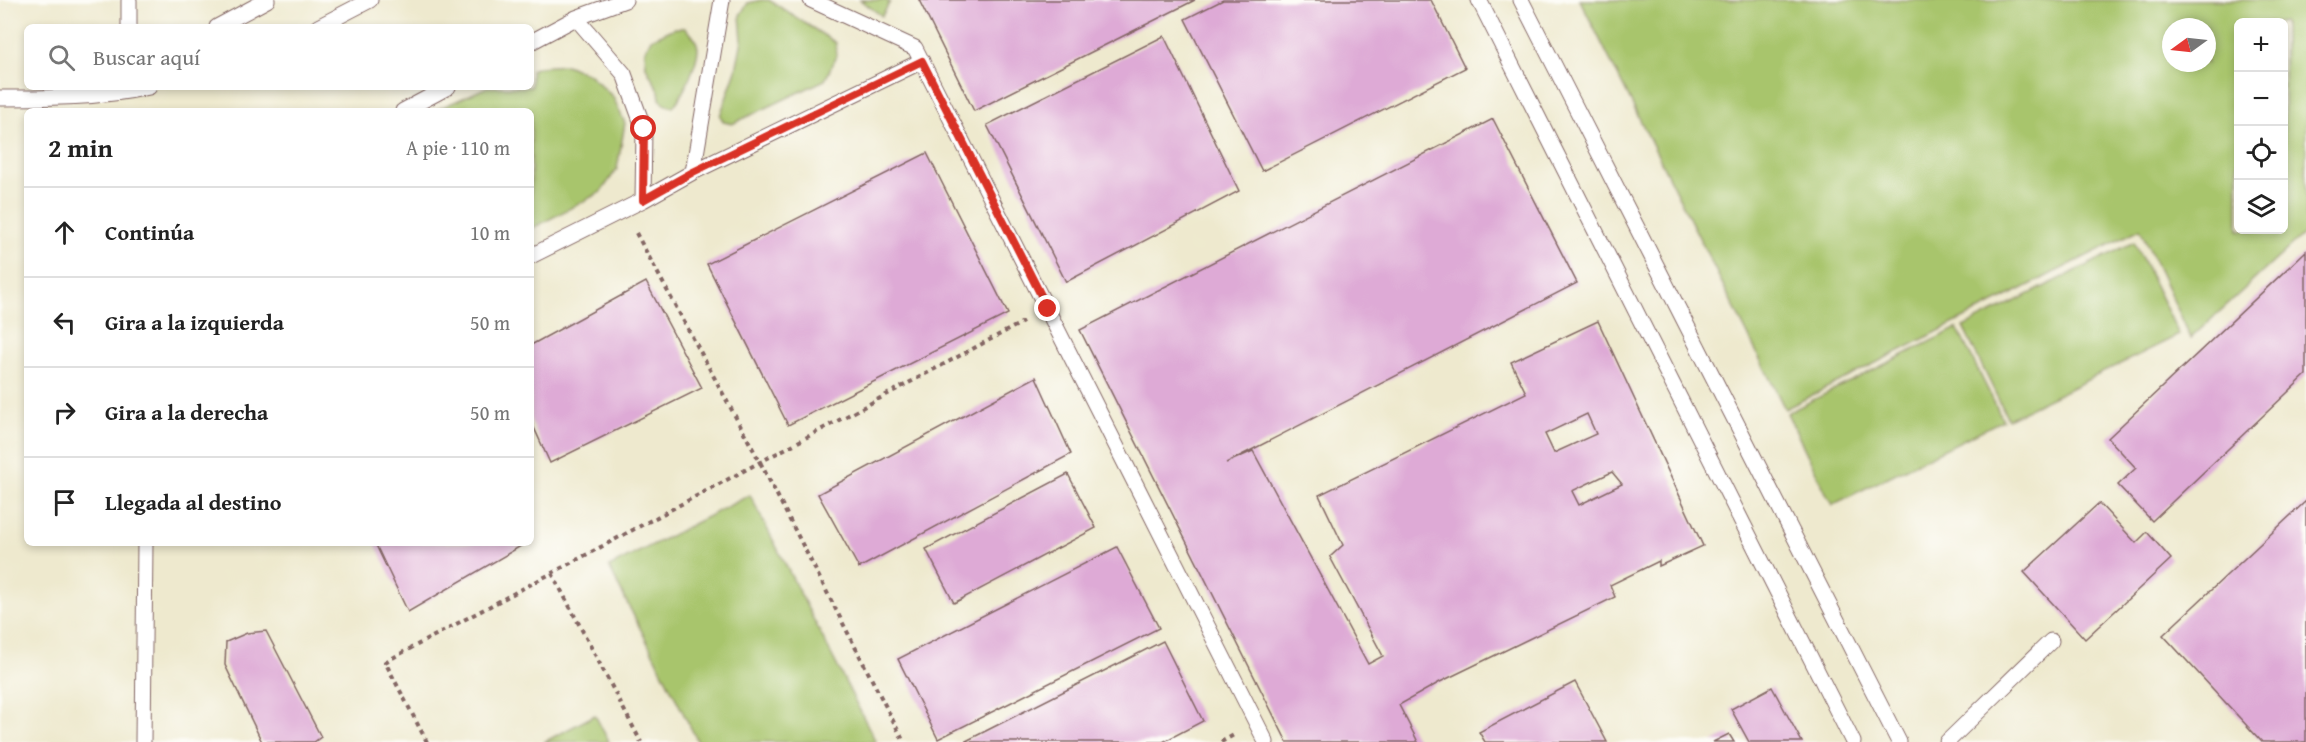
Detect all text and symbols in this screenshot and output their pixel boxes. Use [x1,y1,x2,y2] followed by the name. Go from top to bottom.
[2162,18,2216,72] north arrow
[2234,18,2288,234] map controls
[2234,18,2288,72] button: +
[24,24,534,90] search box
[45,41,78,74] icon: search
[93,41,200,73] text: Buscar aquí
[2234,72,2288,126] button: −
[630,115,656,141] route start
[2234,126,2288,180] button: locate
[48,128,113,167] text: 2 min
[406,133,510,162] text: A pie · 110 m
[2234,180,2288,234] button: layers
[48,216,81,249] icon: ahead
[105,216,194,248] text: Continúa
[470,218,510,247] text: 10 m
[1034,295,1060,321] route end
[48,306,81,339] icon: left
[105,306,284,338] text: Gira a la izquierda
[470,308,510,337] text: 50 m
[48,396,81,429] icon: right
[105,396,268,428] text: Gira a la derecha
[470,398,510,427] text: 50 m
[48,486,81,519] icon: arrive
[105,486,281,518] text: Llegada al destino

